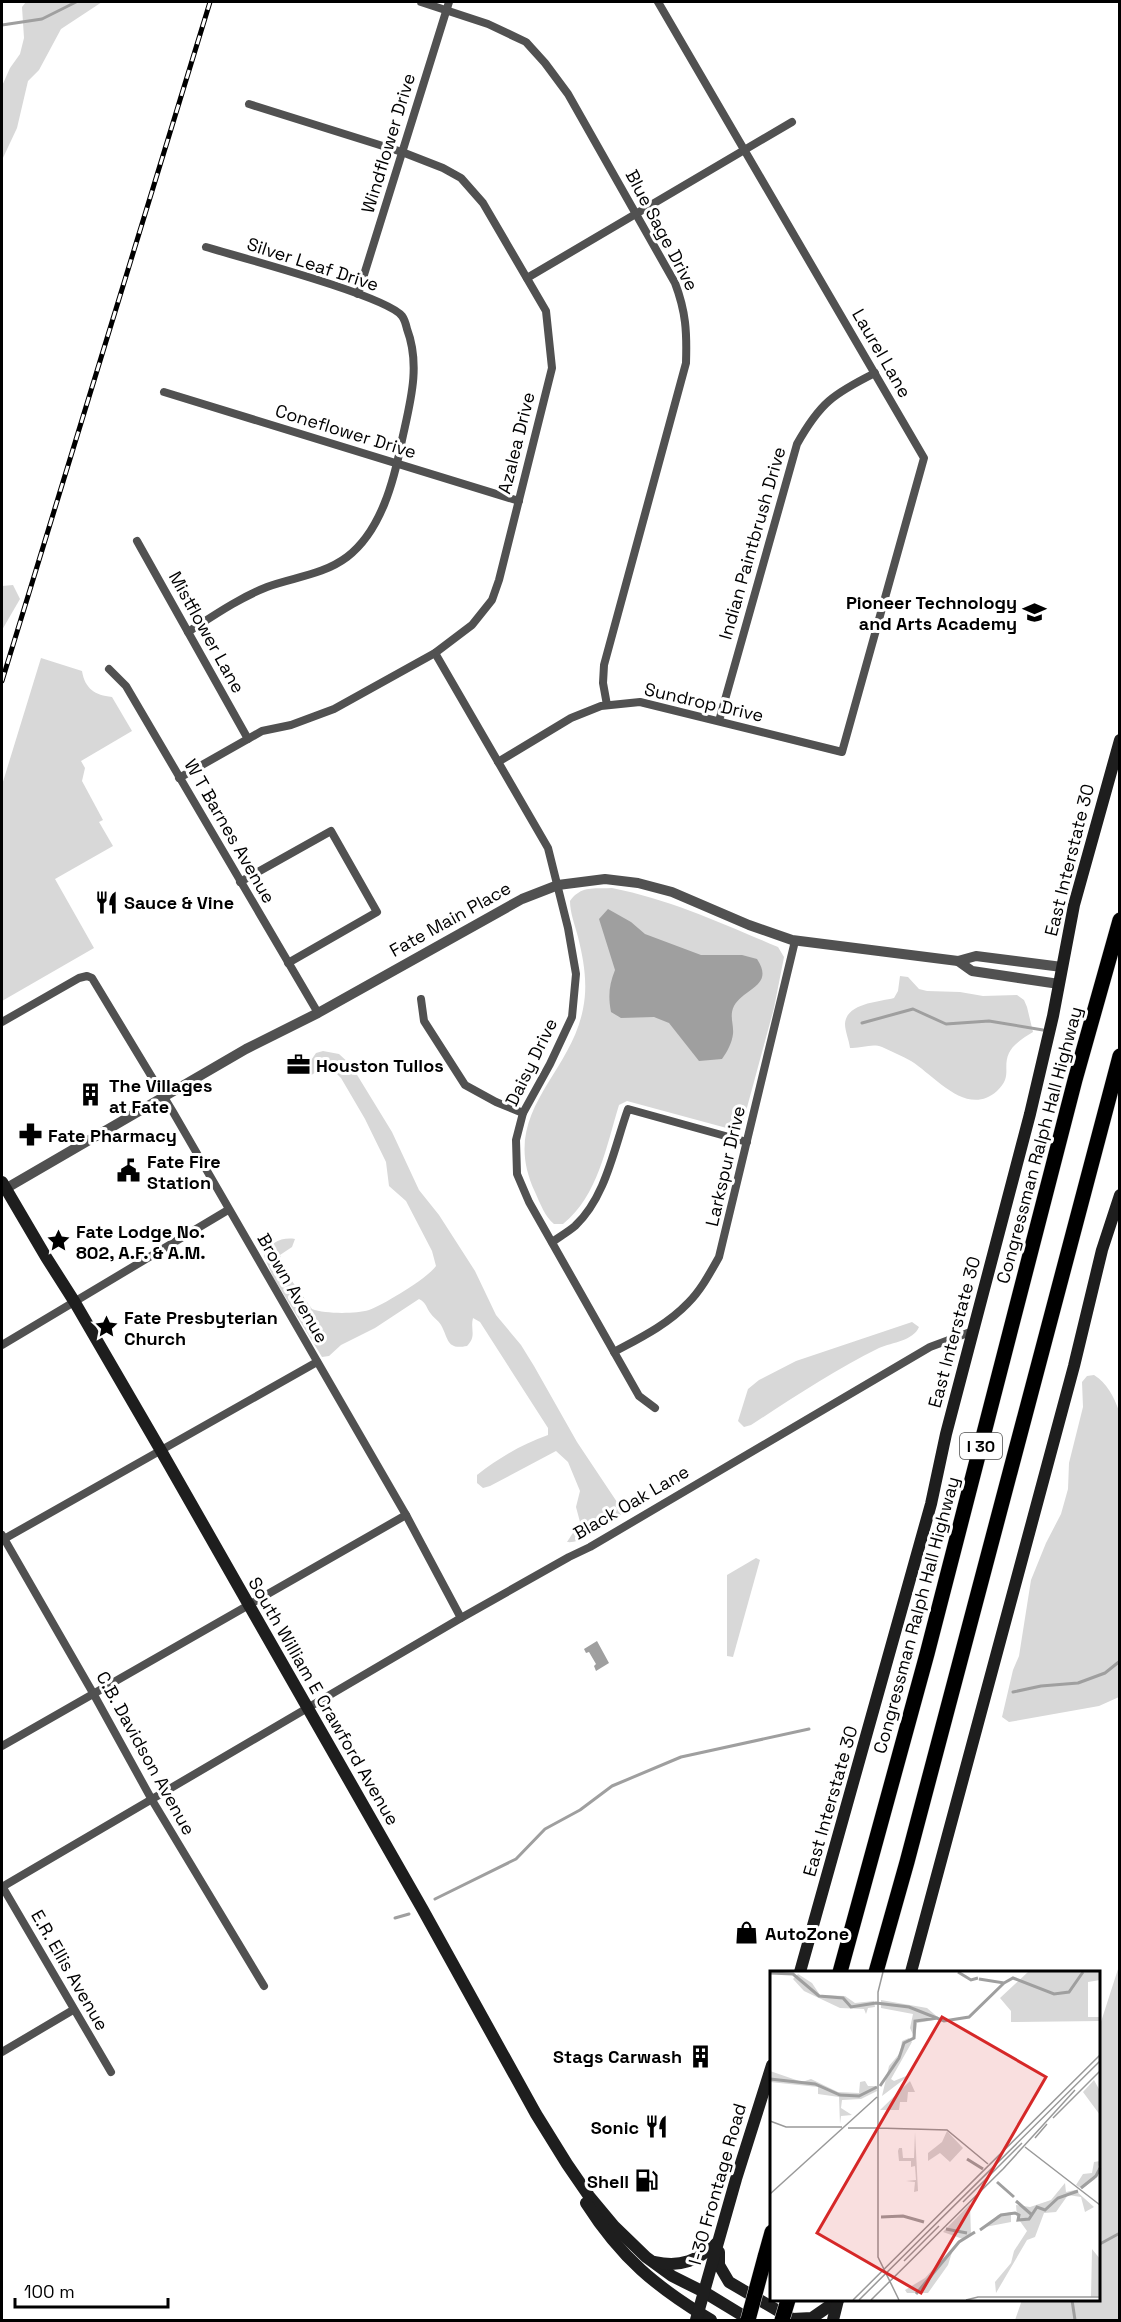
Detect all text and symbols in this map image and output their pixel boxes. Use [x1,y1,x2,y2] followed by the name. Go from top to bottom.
[356,70,420,216] street label: Windflower Drive
[620,166,704,294] street label: Blue Sage Drive
[244,232,382,296] street label: Silver Leaf Drive
[847,304,917,402] street label: Laurel Lane
[492,390,540,496] street label: Azalea Drive
[273,399,419,463] street label: Coneflower Drive
[713,444,791,642] street label: Indian Paintbrush Drive
[164,567,250,697] street label: Mistflower Lane
[846,591,1017,635] place label: Pioneer Technology and Arts Academy
[1022,599,1048,625] school or university icon: Pioneer Technology and Arts Academy
[642,677,766,727] street label: Sundrop Drive
[179,755,281,907] street label: W T Barnes Avenue
[1039,782,1099,938] street label: East Interstate 30
[385,876,515,962] street label: Fate Main Place
[93,889,119,915] restaurant icon: Sauce & Vine
[124,891,234,914] place label: Sauce & Vine
[991,1004,1087,1286] street label: Congressman Ralph Hall Highway
[500,1014,562,1110] street label: Daisy Drive
[285,1052,311,1078] office icon: Houston Tullos
[316,1054,444,1077] place label: Houston Tullos
[109,1074,212,1118] place label: The Villages at Fate
[78,1082,104,1108] building icon: The Villages at Fate
[700,1103,750,1229] street label: Larkspur Drive
[17,1122,43,1148] pharmacy icon: Fate Pharmacy
[48,1124,177,1147] place label: Fate Pharmacy
[147,1150,221,1194] place label: Fate Fire Station
[116,1158,142,1184] public building icon: Fate Fire Station
[76,1220,206,1264] place label: Fate Lodge No. 802, A.F. & A.M.
[45,1228,71,1254] place icon: Fate Lodge No. 802, A.F. & A.M.
[252,1229,334,1347] street label: Brown Avenue
[923,1254,985,1410] street label: East Interstate 30
[124,1306,278,1350] place label: Fate Presbyterian Church
[93,1314,119,1340] place icon: Fate Presbyterian Church
[960,1433,1002,1459] road number: I 30
[569,1460,693,1544] street label: Black Oak Lane
[868,1474,964,1756] street label: Congressman Ralph Hall Highway
[243,1573,405,1829] street label: South William E Crawford Avenue
[91,1667,201,1839] street label: C.B. Davidson Avenue
[797,1723,863,1879] street label: East Interstate 30
[26,1906,114,2034] street label: E.R. Ellis Avenue
[734,1920,760,1946] shop icon: AutoZone
[765,1922,849,1945] place label: AutoZone
[770,1971,1100,2301] inset map
[687,2043,713,2069] building icon: Stags Carwash
[553,2045,682,2068] place label: Stags Carwash
[683,2101,751,2267] street label: I-30 Frontage Road
[644,2114,670,2140] restaurant icon: Sonic
[591,2116,639,2139] place label: Sonic
[634,2168,660,2194] fuel station icon: Shell
[587,2170,629,2193] place label: Shell
[15,2271,168,2309] scale bar
[24,2280,75,2303] text: 100 m

